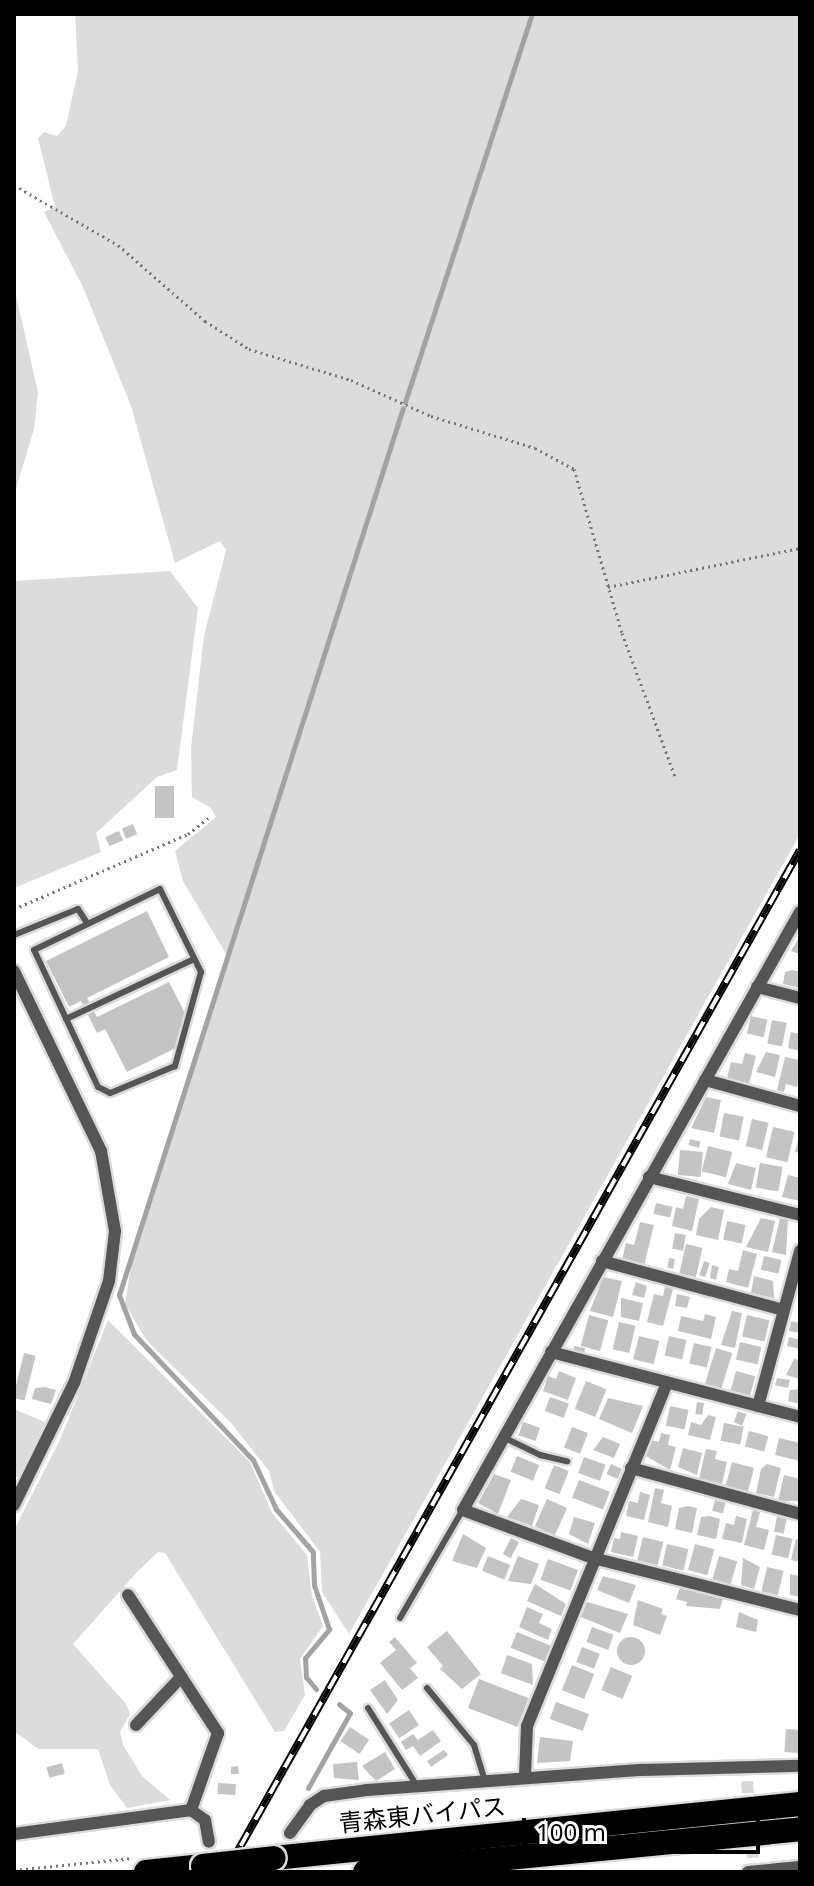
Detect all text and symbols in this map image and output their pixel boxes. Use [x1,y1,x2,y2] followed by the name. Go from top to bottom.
[337,1791,507,1837] street label: 青森東バイパス
[526,1802,764,1852] scale bar
[536,1815,606,1848] text: 100 m

